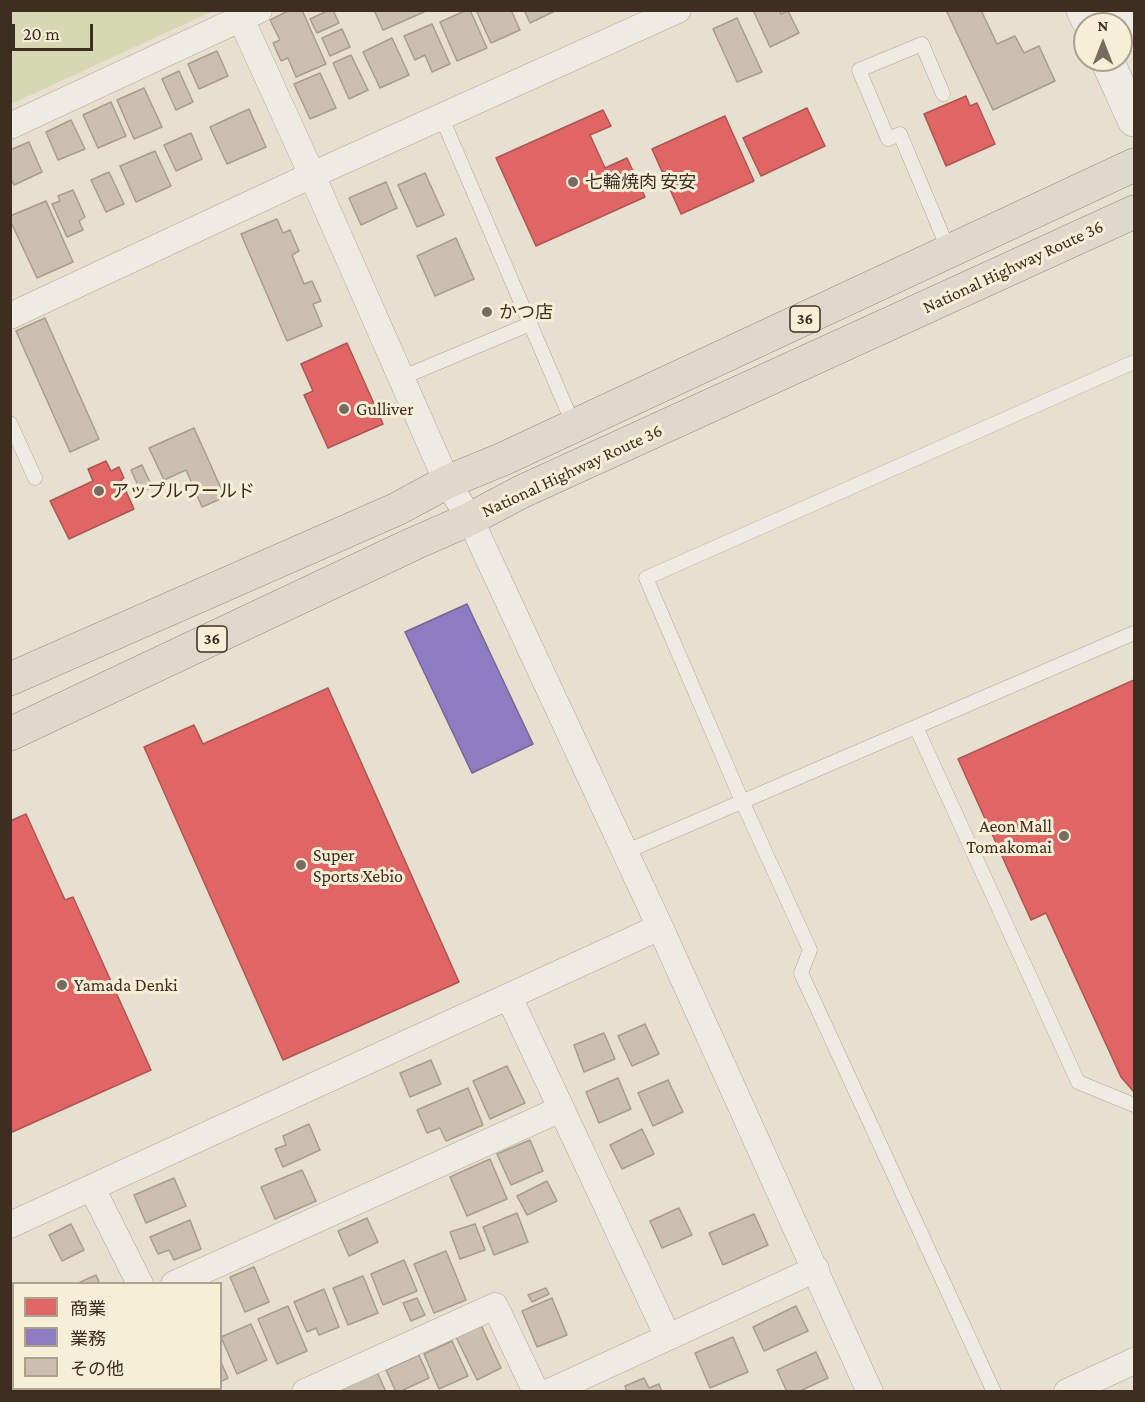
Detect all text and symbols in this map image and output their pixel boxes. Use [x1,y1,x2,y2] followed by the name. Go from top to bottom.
[15,12,96,50] scale bar
[1073,12,1133,72] north arrow
[1098,17,1108,34] text: N
[23,24,60,44] text: 20 m
[585,171,696,193] place label: 七輪焼肉 安安
[566,175,580,189] marker: 七輪焼肉 安安
[919,216,1107,318] street label: National Highway Route 36
[499,301,553,323] place label: かつ店
[480,305,494,319] marker: かつ店
[790,306,820,332] road number: 36
[356,398,414,420] place label: Gulliver
[337,402,351,416] marker: Gulliver
[478,420,666,522] street label: National Highway Route 36
[111,480,255,502] place label: アップルワールド
[92,484,106,498] marker: アップルワールド
[197,626,227,652] road number: 36
[966,815,1052,858] place label: Aeon Mall Tomakomai
[1057,829,1071,843] marker: Aeon Mall Tomakomai
[313,844,403,886] place label: Super Sports Xebio
[294,858,308,872] marker: Super Sports Xebio
[74,974,178,996] place label: Yamada Denki
[55,978,69,992] marker: Yamada Denki
[12,1282,222,1390] legend
[70,1299,106,1319] text: 商業
[70,1329,106,1349] text: 業務
[70,1359,124,1379] text: その他

